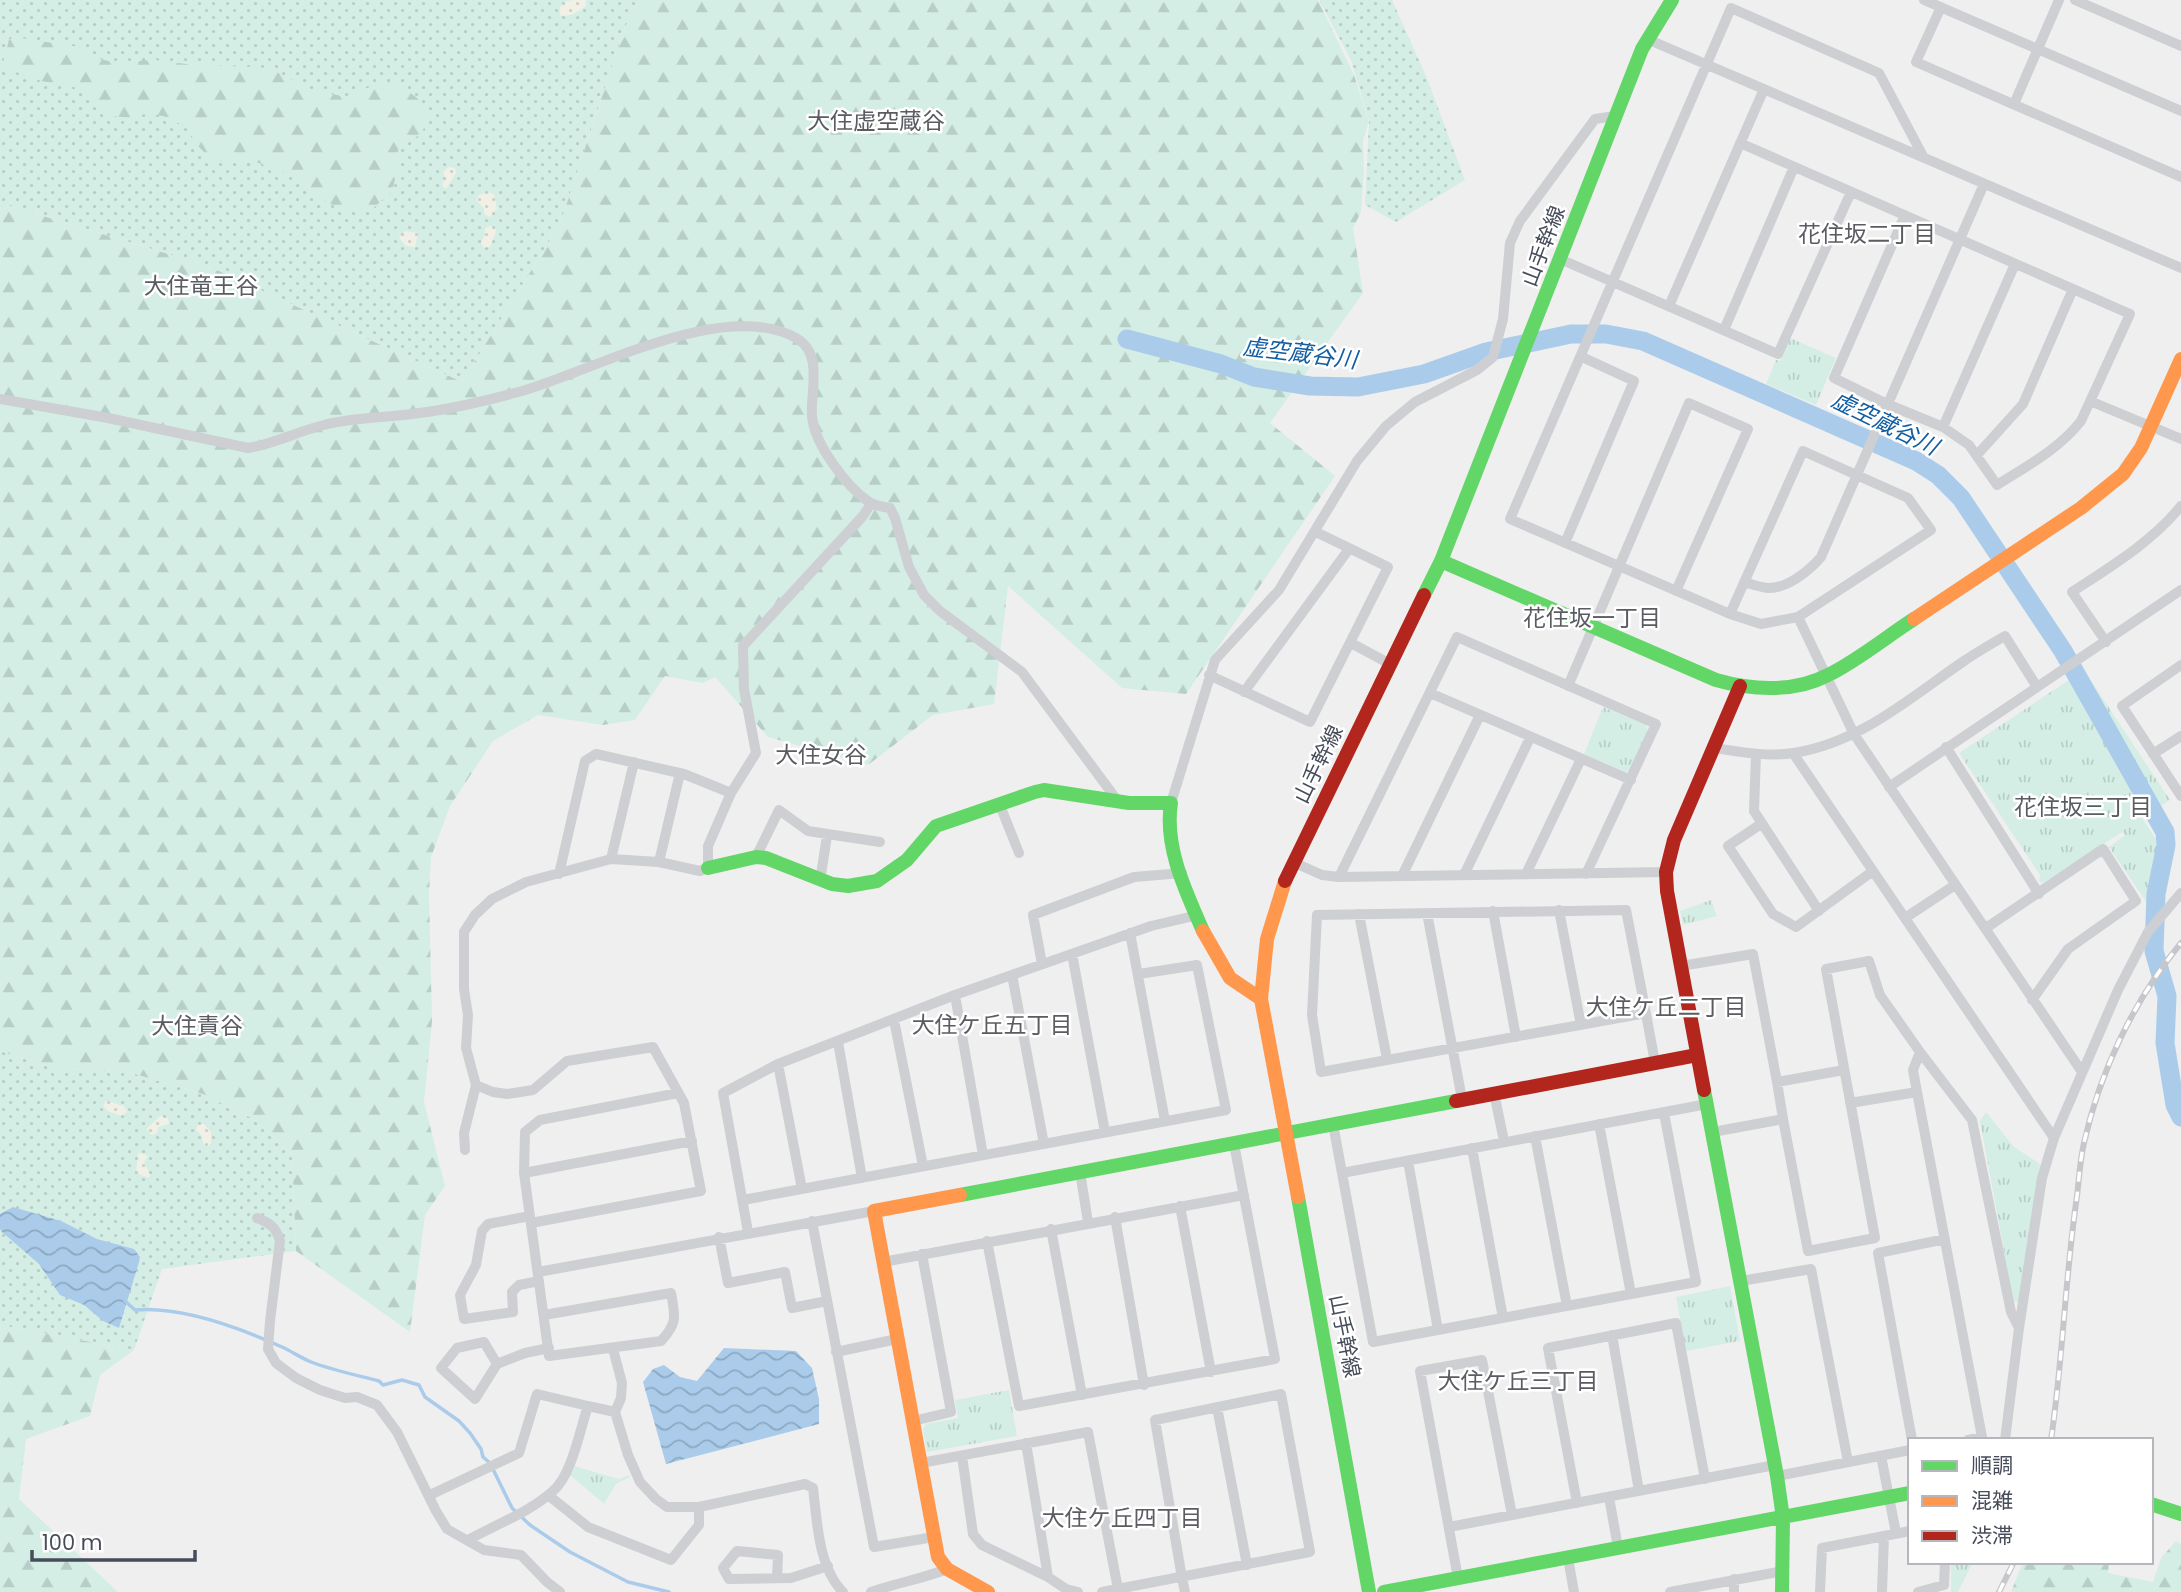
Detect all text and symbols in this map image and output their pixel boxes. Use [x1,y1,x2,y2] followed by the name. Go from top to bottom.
[807,105,945,137] district label: 大住虚空蔵谷
[1514,202,1572,290] street label: 山手幹線
[1798,218,1936,250] district label: 花住坂二丁目
[144,270,259,302] district label: 大住竜王谷
[1241,330,1362,376] water label: 虚空蔵谷川
[1826,383,1946,464] water label: 虚空蔵谷川
[1523,602,1661,634] district label: 花住坂一丁目
[1287,720,1349,808] street label: 山手幹線
[775,739,867,771] district label: 大住女谷
[2014,791,2152,823] district label: 花住坂三丁目
[1586,991,1747,1023] district label: 大住ケ丘二丁目
[912,1009,1073,1041] district label: 大住ケ丘五丁目
[151,1010,243,1042] district label: 大住責谷
[1323,1292,1367,1380] street label: 山手幹線
[1438,1365,1599,1397] district label: 大住ケ丘三丁目
[1908,1438,2153,1564] legend
[1971,1451,2013,1480] text: 順調
[1971,1486,2013,1515] text: 混雑
[1042,1502,1203,1534] district label: 大住ケ丘四丁目
[32,1518,194,1562] scale bar
[1971,1521,2013,1550] text: 渋滞
[42,1528,102,1557] text: 100 m

